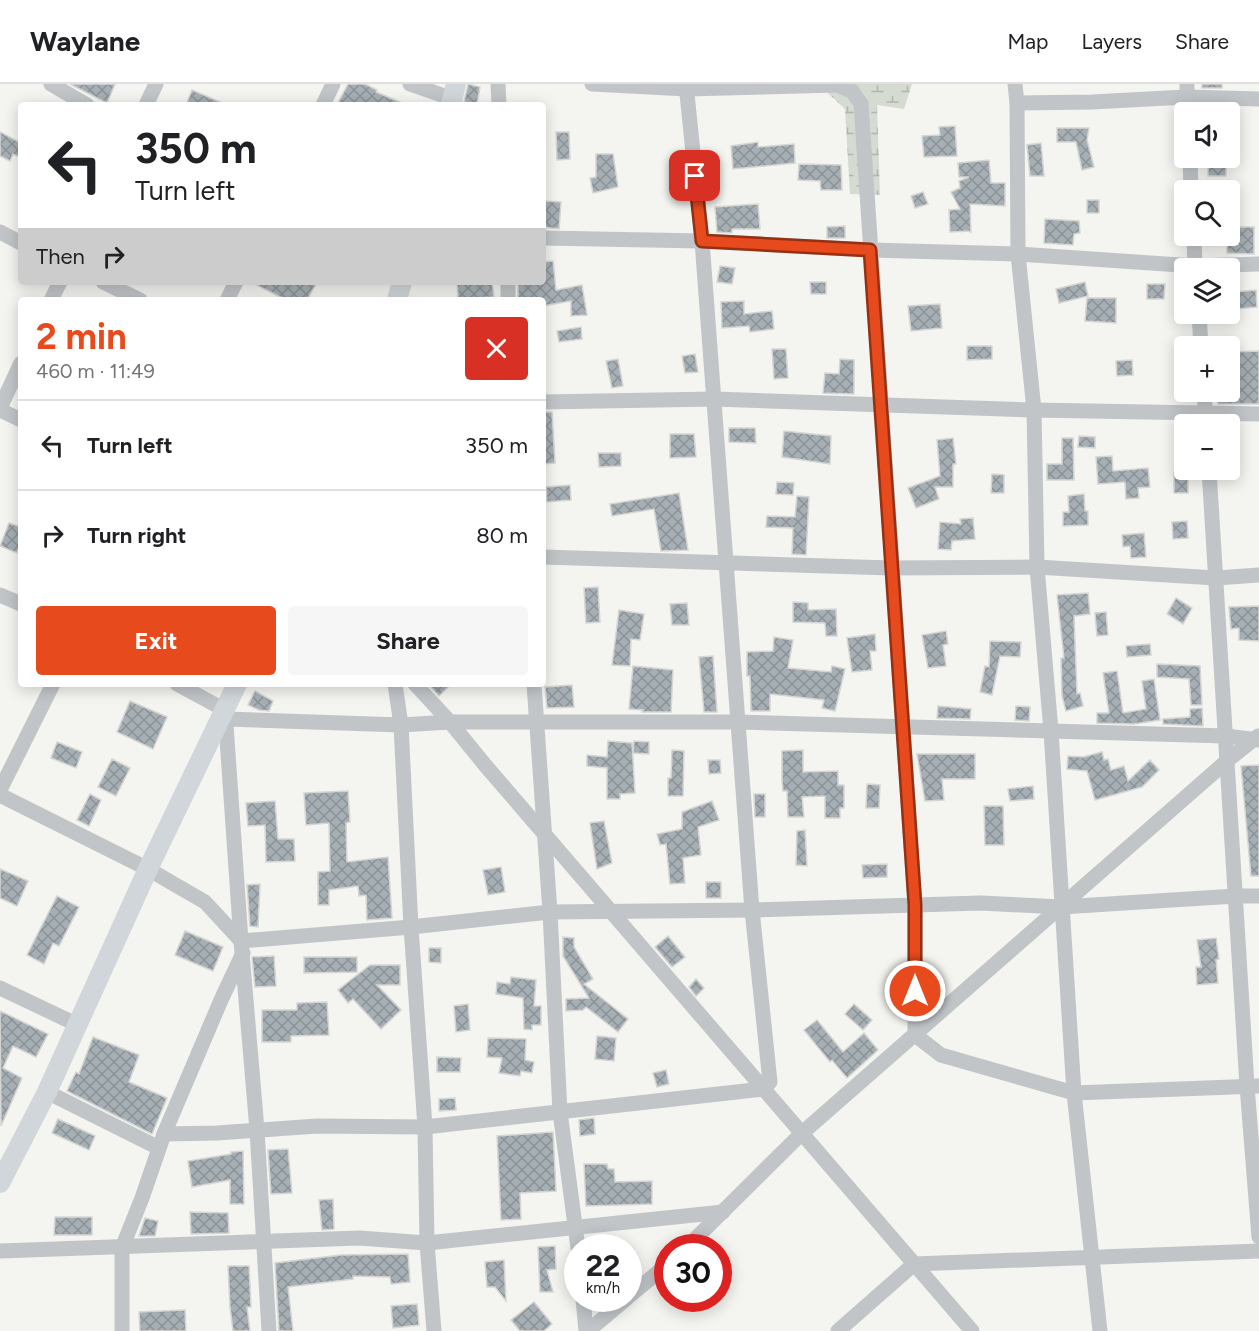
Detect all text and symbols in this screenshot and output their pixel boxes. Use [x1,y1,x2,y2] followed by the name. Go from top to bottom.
[30,24,140,58] text: Waylane
[1008,29,1048,54] text: Map
[1081,29,1142,54] text: Layers
[1175,29,1229,54] text: Share
[1174,102,1240,480] map controls
[1174,102,1240,168] button: sound
[135,123,257,174] text: 350 m
[36,126,114,204] icon: left
[669,150,720,201] pin
[678,159,711,192] icon: arrive
[135,174,235,207] text: Turn left
[1174,180,1240,246] button: search
[97,240,130,273] icon: right
[36,243,85,270] text: Then
[1174,258,1240,324] button: layers
[36,315,127,358] text: 2 min
[465,317,528,380] button: close
[1174,336,1240,402] button: +
[36,359,155,383] text: 460 m · 11:49
[1174,414,1240,480] button: −
[36,429,69,462] icon: left
[87,432,173,459] text: Turn left
[465,432,528,459] text: 350 m
[36,519,69,552] icon: right
[87,522,186,549] text: Turn right
[476,522,528,549] text: 80 m
[36,606,276,675] button: Exit
[288,606,528,675] button: Share
[883,959,947,1023] position arrow
[654,1234,732,1312] speed limit sign: 30
[586,1247,620,1284] text: 22
[586,1279,620,1297] text: km/h

